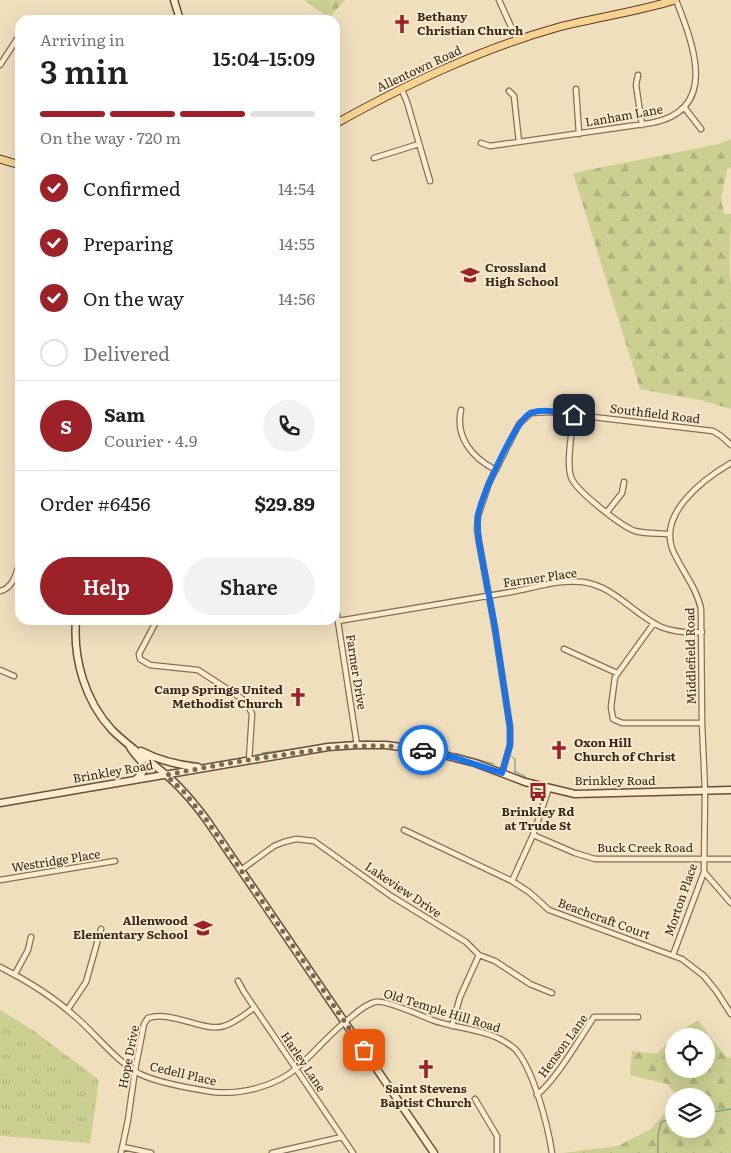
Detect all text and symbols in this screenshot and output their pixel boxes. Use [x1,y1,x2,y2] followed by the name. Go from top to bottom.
[417,7,523,39] place label: Bethany Christian Church
[391,13,413,35] church icon: Bethany Christian Church
[40,27,125,51] text: Arriving in
[373,40,465,96] street label: Allentown Road
[213,44,315,72] text: 15:04–15:09
[40,46,129,94] text: 3 min
[584,99,664,131] street label: Lanham Lane
[40,125,181,149] text: On the way · 720 m
[40,174,68,202] icon: check
[83,174,181,202] text: Confirmed
[278,176,315,200] text: 14:54
[40,229,68,257] icon: check
[83,229,173,257] text: Preparing
[279,231,315,255] text: 14:55
[485,258,559,290] place label: Crossland High School
[459,264,481,286] school or university icon: Crossland High School
[40,284,68,312] icon: check
[83,284,184,312] text: On the way
[278,286,315,310] text: 14:56
[83,339,170,367] text: Delivered
[553,394,595,436] pin
[609,399,702,428] street label: Southfield Road
[104,400,145,428] text: Sam
[263,400,315,452] button: phone
[560,401,588,429] icon: home
[60,412,72,440] text: S
[104,428,197,452] text: Courier · 4.9
[40,489,150,517] text: Order #6456
[254,489,315,517] text: $29.89
[40,557,173,615] button: Help
[183,557,315,615] button: Share
[502,563,578,591] street label: Farmer Place
[680,607,700,705] street label: Middlefield Road
[342,633,372,711] street label: Farmer Drive
[154,680,283,712] place label: Camp Springs United Methodist Church
[287,686,309,708] church icon: Camp Springs United Methodist Church
[398,725,448,775] courier
[574,733,677,765] place label: Oxon Hill Church of Christ
[409,736,437,764] icon: car
[548,739,570,761] church icon: Oxon Hill Church of Christ
[71,755,155,787] street label: Brinkley Road
[574,771,656,789] street label: Brinkley Road
[527,781,549,803] bus stop icon: Brinkley Rd at Trude St
[502,802,574,834] place label: Brinkley Rd at Trude St
[597,838,694,856] street label: Buck Creek Road
[10,844,102,876] street label: Westridge Place
[362,857,445,921] street label: Lakeview Drive
[659,861,701,939] street label: Morton Place
[556,893,653,943] street label: Beachcraft Court
[73,911,189,943] place label: Allenwood Elementary School
[192,917,214,939] school or university icon: Allenwood Elementary School
[381,984,504,1037] street label: Old Temple Hill Road
[533,1010,591,1081] street label: Henson Lane
[113,1023,143,1090] street label: Hope Drive
[277,1028,331,1095] street label: Harley Lane
[665,1028,715,1138] map controls
[665,1028,715,1078] button: locate
[343,1029,385,1071] pin
[350,1036,378,1064] icon: bag
[148,1057,218,1089] street label: Cedell Place
[415,1058,437,1080] church icon: Saint Stevens Baptist Church
[380,1079,472,1111] place label: Saint Stevens Baptist Church
[665,1088,715,1138] button: layers

